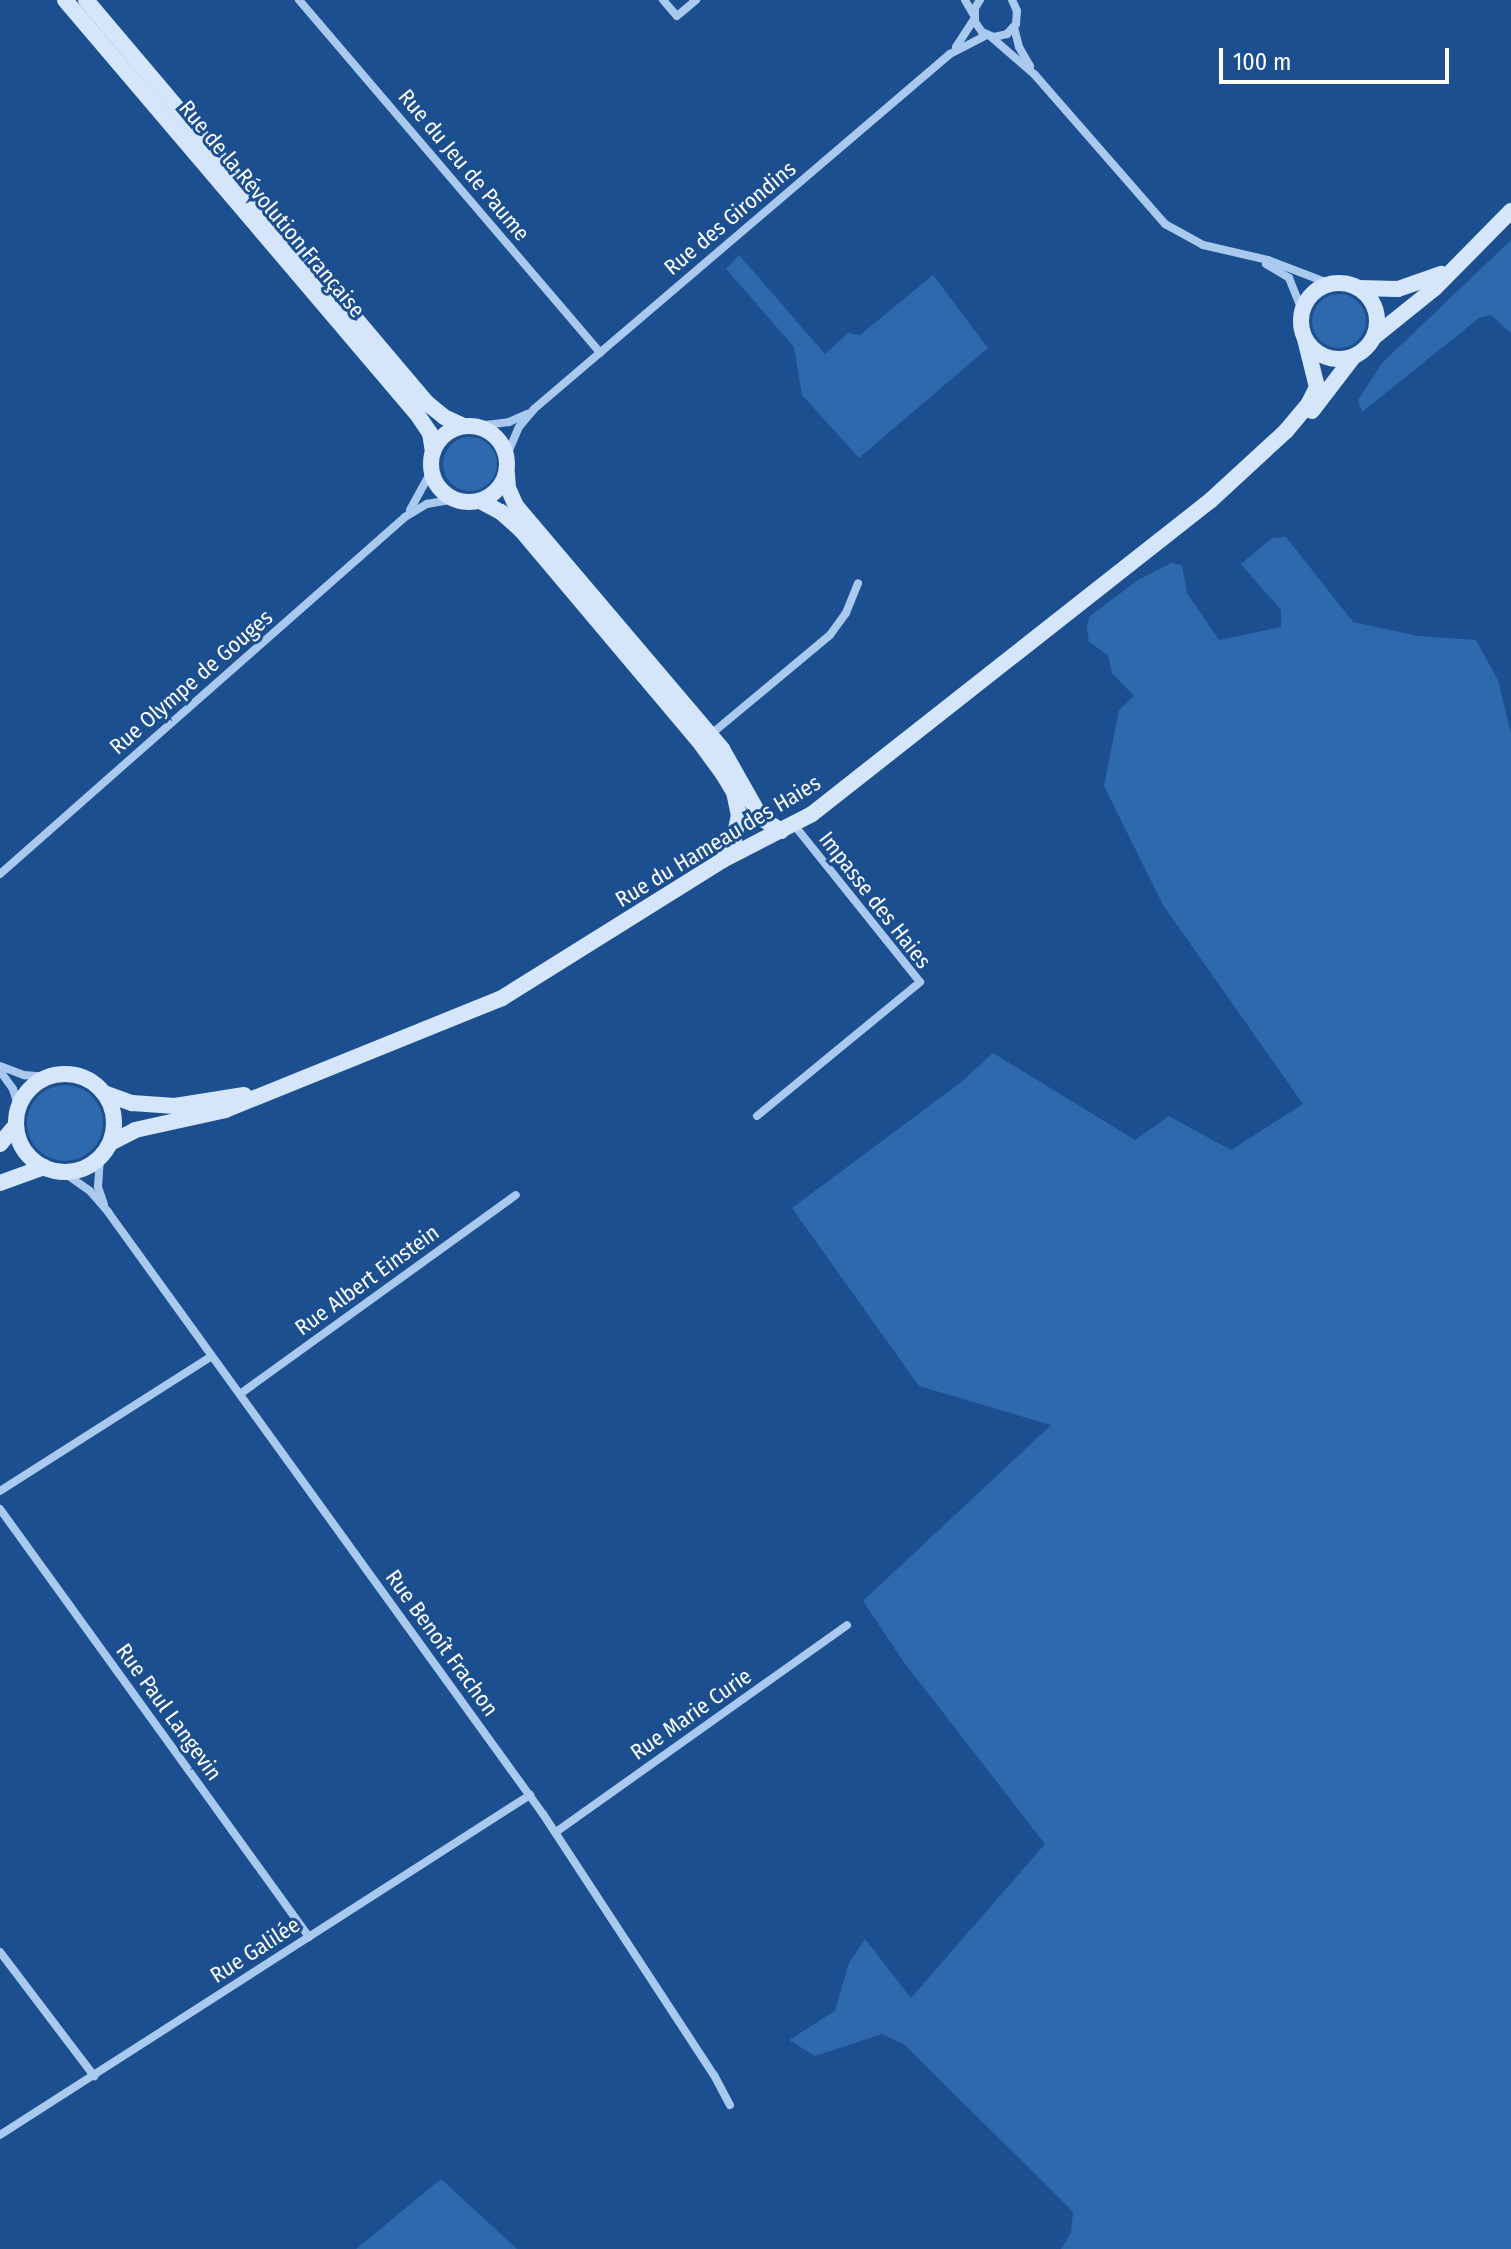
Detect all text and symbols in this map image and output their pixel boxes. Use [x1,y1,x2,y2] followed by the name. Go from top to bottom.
[1223,32,1453,82] scale bar
[1233,48,1291,76] text: 100 m
[393,84,535,246] street label: Rue du Jeu de Paume
[173,95,371,323] street label: Rue de la Révolution Française
[659,155,801,281] street label: Rue des Girondins
[104,604,278,760] street label: Rue Olympe de Gouges
[611,769,825,913] street label: Rue du Hameau des Haies
[813,826,937,974] street label: Impasse des Haies
[290,1219,444,1341] street label: Rue Albert Einstein
[380,1565,504,1721] street label: Rue Benoît Frachon
[110,1638,228,1786] street label: Rue Paul Langevin
[625,1663,757,1765] street label: Rue Marie Curie
[205,1911,305,1989] street label: Rue Galilée

